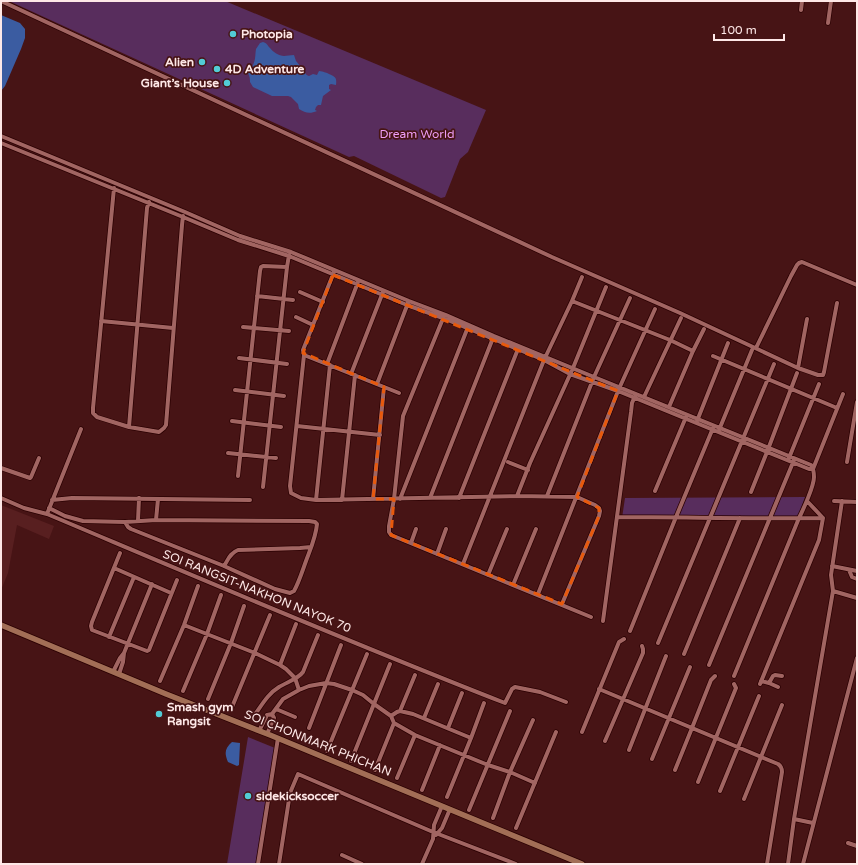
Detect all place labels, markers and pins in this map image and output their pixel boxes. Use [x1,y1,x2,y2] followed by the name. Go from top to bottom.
[241,27,293,42] place label: Photopia
[228,29,238,39] marker: Photopia
[165,55,194,69] place label: Alien
[197,57,207,67] marker: Alien
[225,62,305,76] place label: 4D Adventure
[212,64,222,74] marker: 4D Adventure
[141,76,219,90] place label: Giant’s House
[222,78,232,88] marker: Giant’s House
[167,700,233,729] place label: Smash gym Rangsit
[154,709,164,719] marker: Smash gym Rangsit
[256,789,339,803] place label: sidekicksoccer
[243,791,253,801] marker: sidekicksoccer

